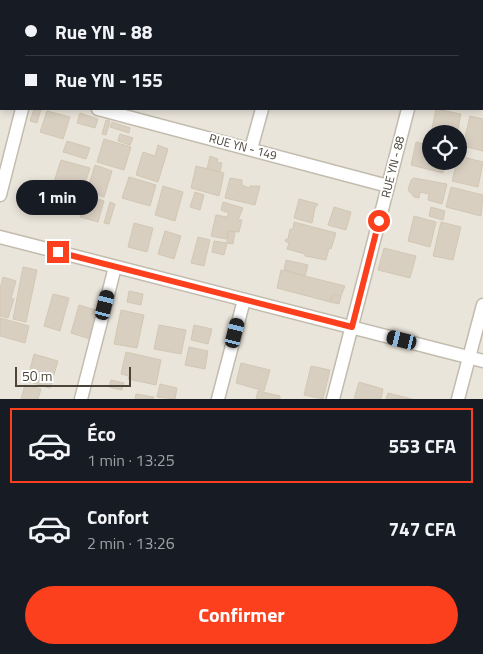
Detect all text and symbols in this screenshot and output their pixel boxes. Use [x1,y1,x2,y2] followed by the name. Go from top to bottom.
[55,17,152,46] text: Rue YN - 88
[55,65,163,94] text: Rue YN - 155
[422,125,467,170] map controls
[422,125,467,170] button: locate
[207,128,279,165] street label: RUE YN - 149
[376,134,409,200] street label: RUE YN - 88
[17,180,99,214] callout: 1 min
[38,185,76,209] text: 1 min
[368,210,390,232] route start
[47,241,69,263] route end
[94,289,115,321] car
[224,317,245,349] car
[385,329,418,351] car
[15,364,131,387] scale bar
[22,365,52,386] text: 50 m
[87,419,116,448] text: Éco
[27,423,72,468] icon: car
[388,431,456,460] text: 553 CFA
[87,448,175,472] text: 1 min · 13:25
[87,502,149,531] text: Confort
[27,506,72,551] icon: car
[388,514,456,543] text: 747 CFA
[87,531,175,555] text: 2 min · 13:26
[25,586,458,644] button: Confirmer

